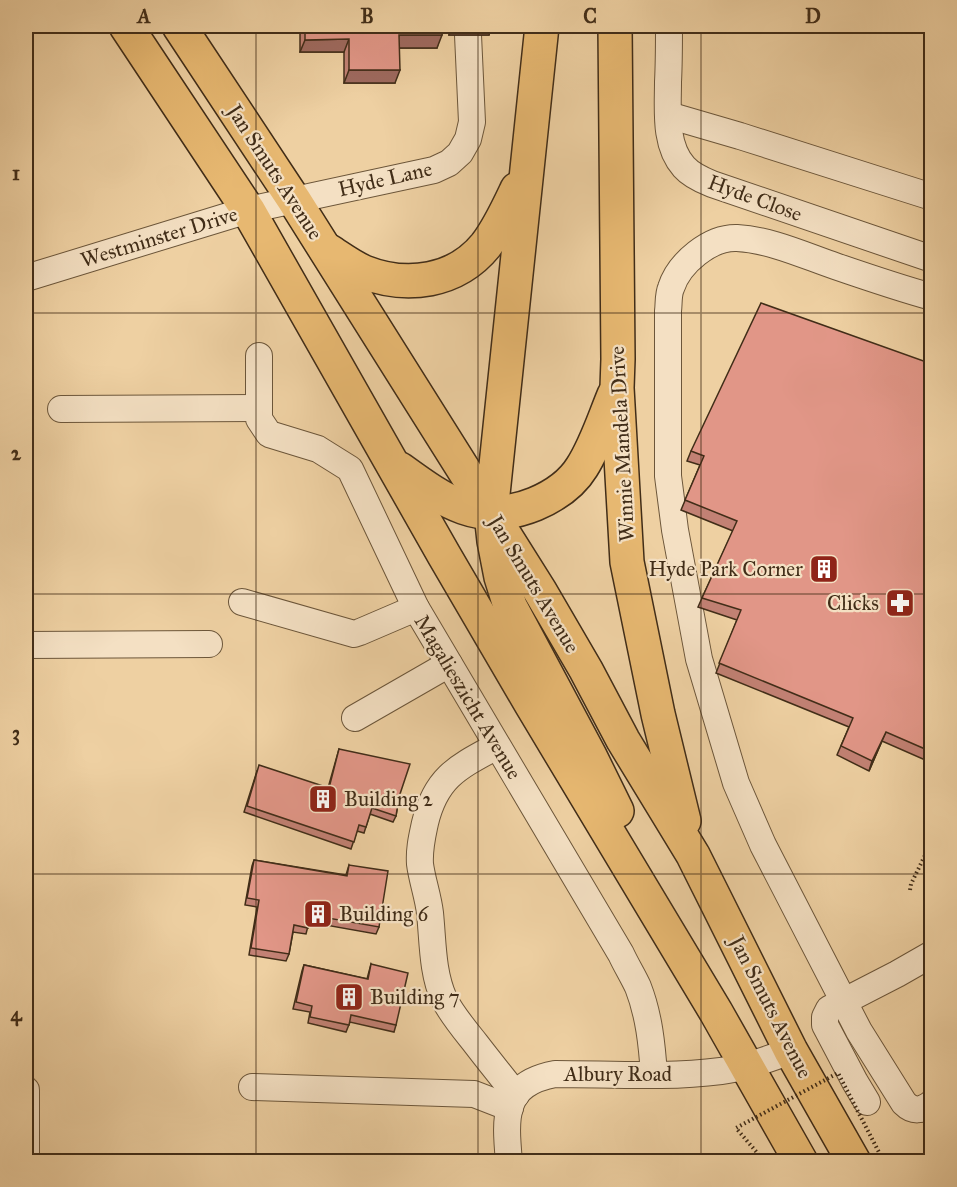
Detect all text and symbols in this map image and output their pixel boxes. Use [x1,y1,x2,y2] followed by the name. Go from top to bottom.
[135,4,151,28] text: A
[360,4,374,28] text: B
[583,4,597,28] text: C
[805,4,821,28] text: D
[220,98,329,245] street label: Jan Smuts Avenue
[335,156,435,202] street label: Hyde Lane
[12,161,20,185] text: 1
[704,169,806,227] street label: Hyde Close
[77,201,241,273] street label: Westminster Drive
[604,345,640,543] street label: Winnie Mandela Drive
[11,441,22,465] text: 2
[482,509,585,658] street label: Jan Smuts Avenue
[808,553,840,585] building icon: Hyde Park Corner
[649,556,803,582] place label: Hyde Park Corner
[884,587,916,619] pharmacy icon: Clicks
[827,590,879,616] place label: Clicks
[408,610,528,784] street label: Magalieszicht Avenue
[12,721,20,746] text: 3
[307,783,339,815] building icon: Building 2
[344,786,433,812] place label: Building 2
[302,898,334,930] building icon: Building 6
[339,901,429,927] place label: Building 6
[723,930,818,1083] street label: Jan Smuts Avenue
[333,981,365,1013] building icon: Building 7
[370,984,460,1010] place label: Building 7
[10,1002,22,1027] text: 4
[563,1061,673,1087] street label: Albury Road

